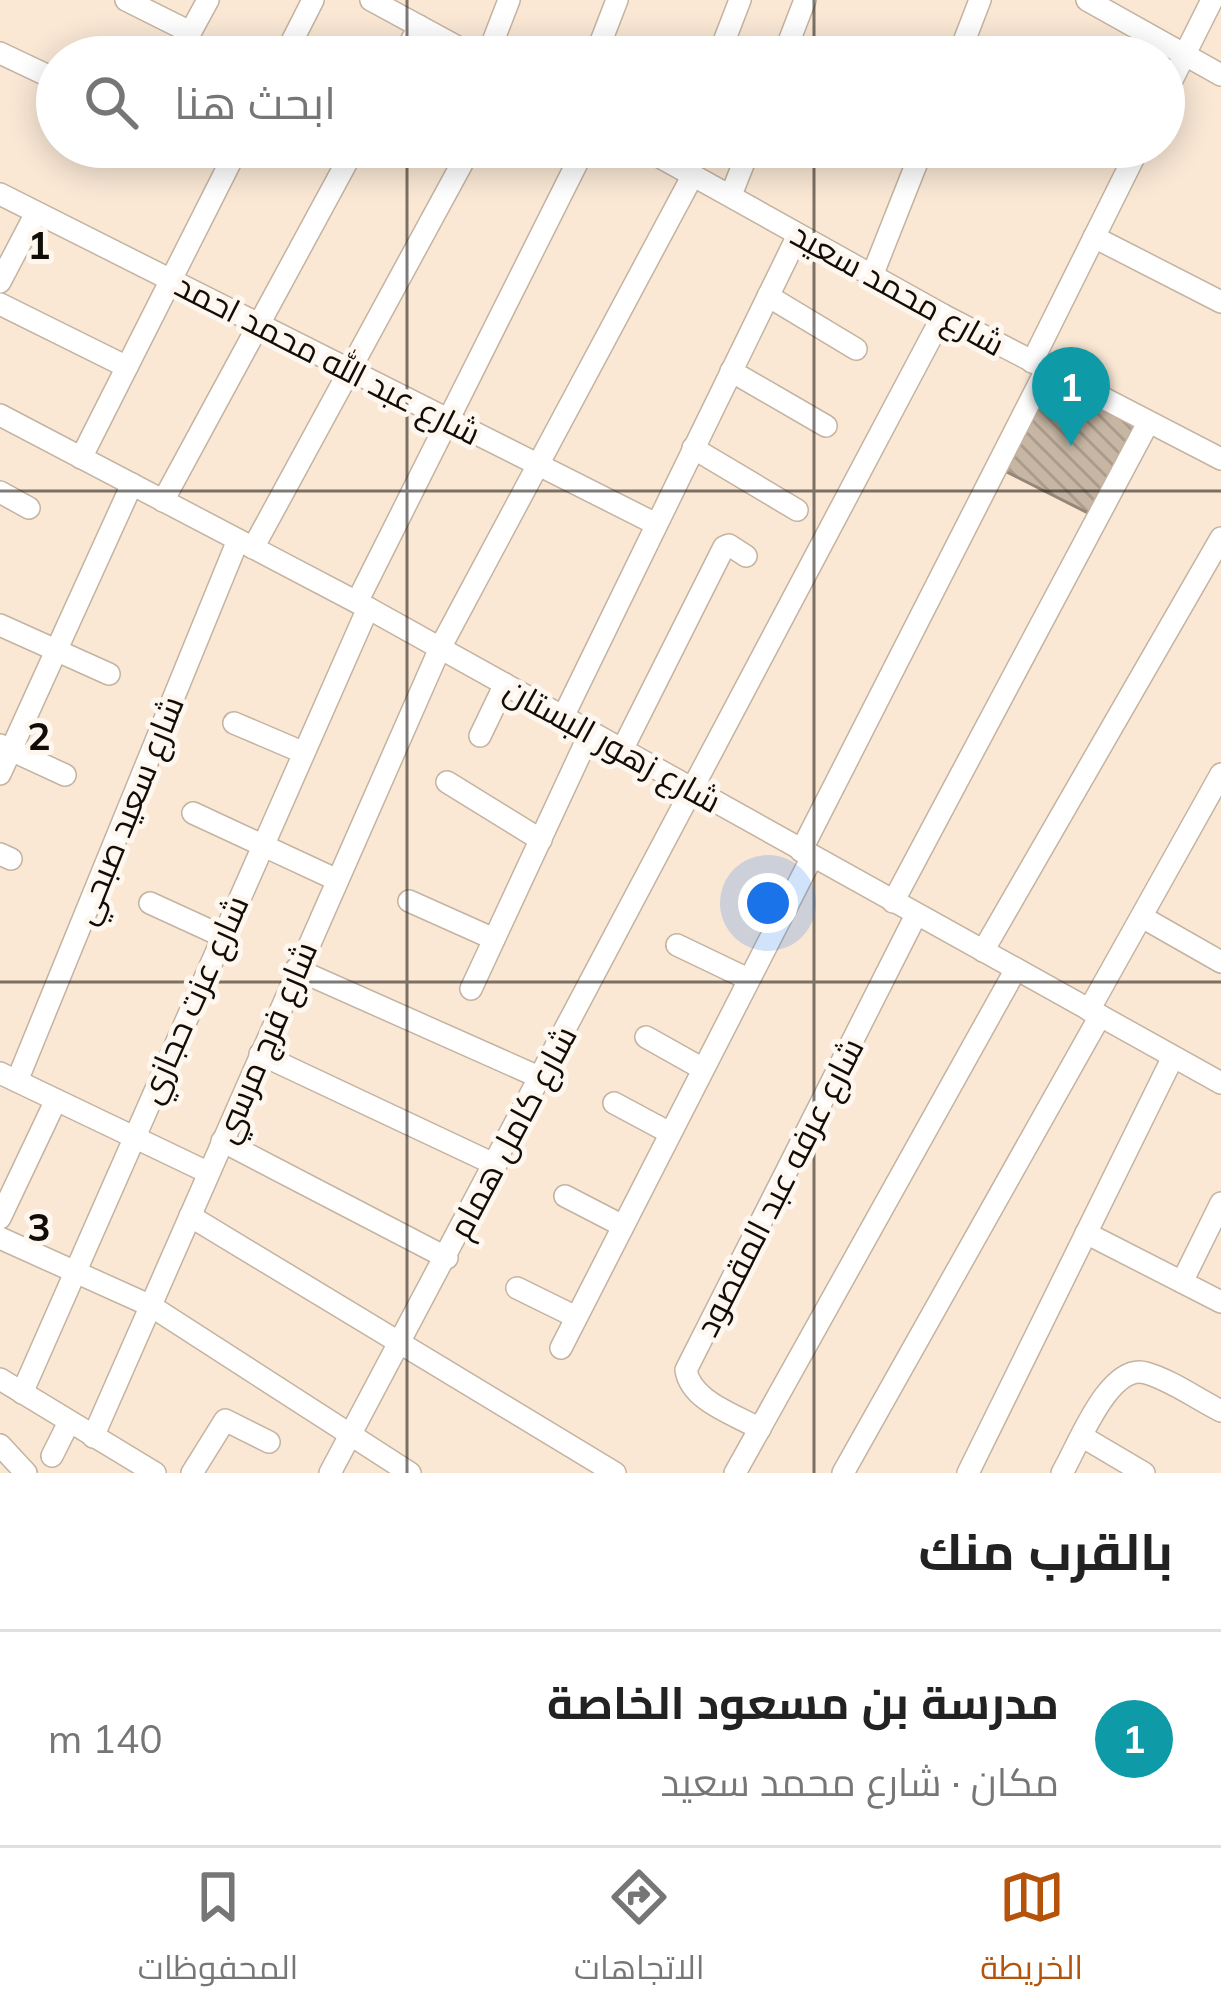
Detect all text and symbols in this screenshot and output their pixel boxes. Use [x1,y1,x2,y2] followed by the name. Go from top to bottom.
[36,36,1185,168] search box
[78,69,144,135] icon: search
[174,74,336,130] text: ابحث هنا
[783,213,1012,367] street label: شارع محمد سعيد
[27,220,51,269] text: 1
[167,264,488,456] street label: شارع عبد الله محمد احمد
[1032,347,1110,446] pin: 1
[496,668,729,824] street label: شارع زهور البستان
[63,690,198,932] street label: شارع سعيد صبحي
[27,711,51,760] text: 2
[738,873,798,933] your location
[128,889,262,1111] street label: شارع عزت حجازي
[204,935,330,1151] street label: شارع فرج مرسي
[438,1019,587,1246] street label: شارع كامل همام
[685,1031,874,1344] street label: شارع عرفه عبد المقصود
[27,1202,51,1251] text: 3
[918,1519,1173,1583] text: بالقرب منك
[547,1674,1059,1730] text: مدرسة بن مسعود الخاصة
[48,1714,163,1763] text: 140 m
[1122,1714,1146,1763] text: 1
[660,1757,1059,1806] text: مكان · شارع محمد سعيد
[138,1864,298,1998] tab: المحفوظات
[574,1864,705,1998] tab: الاتجاهات
[980,1864,1083,1998] tab: الخريطة

